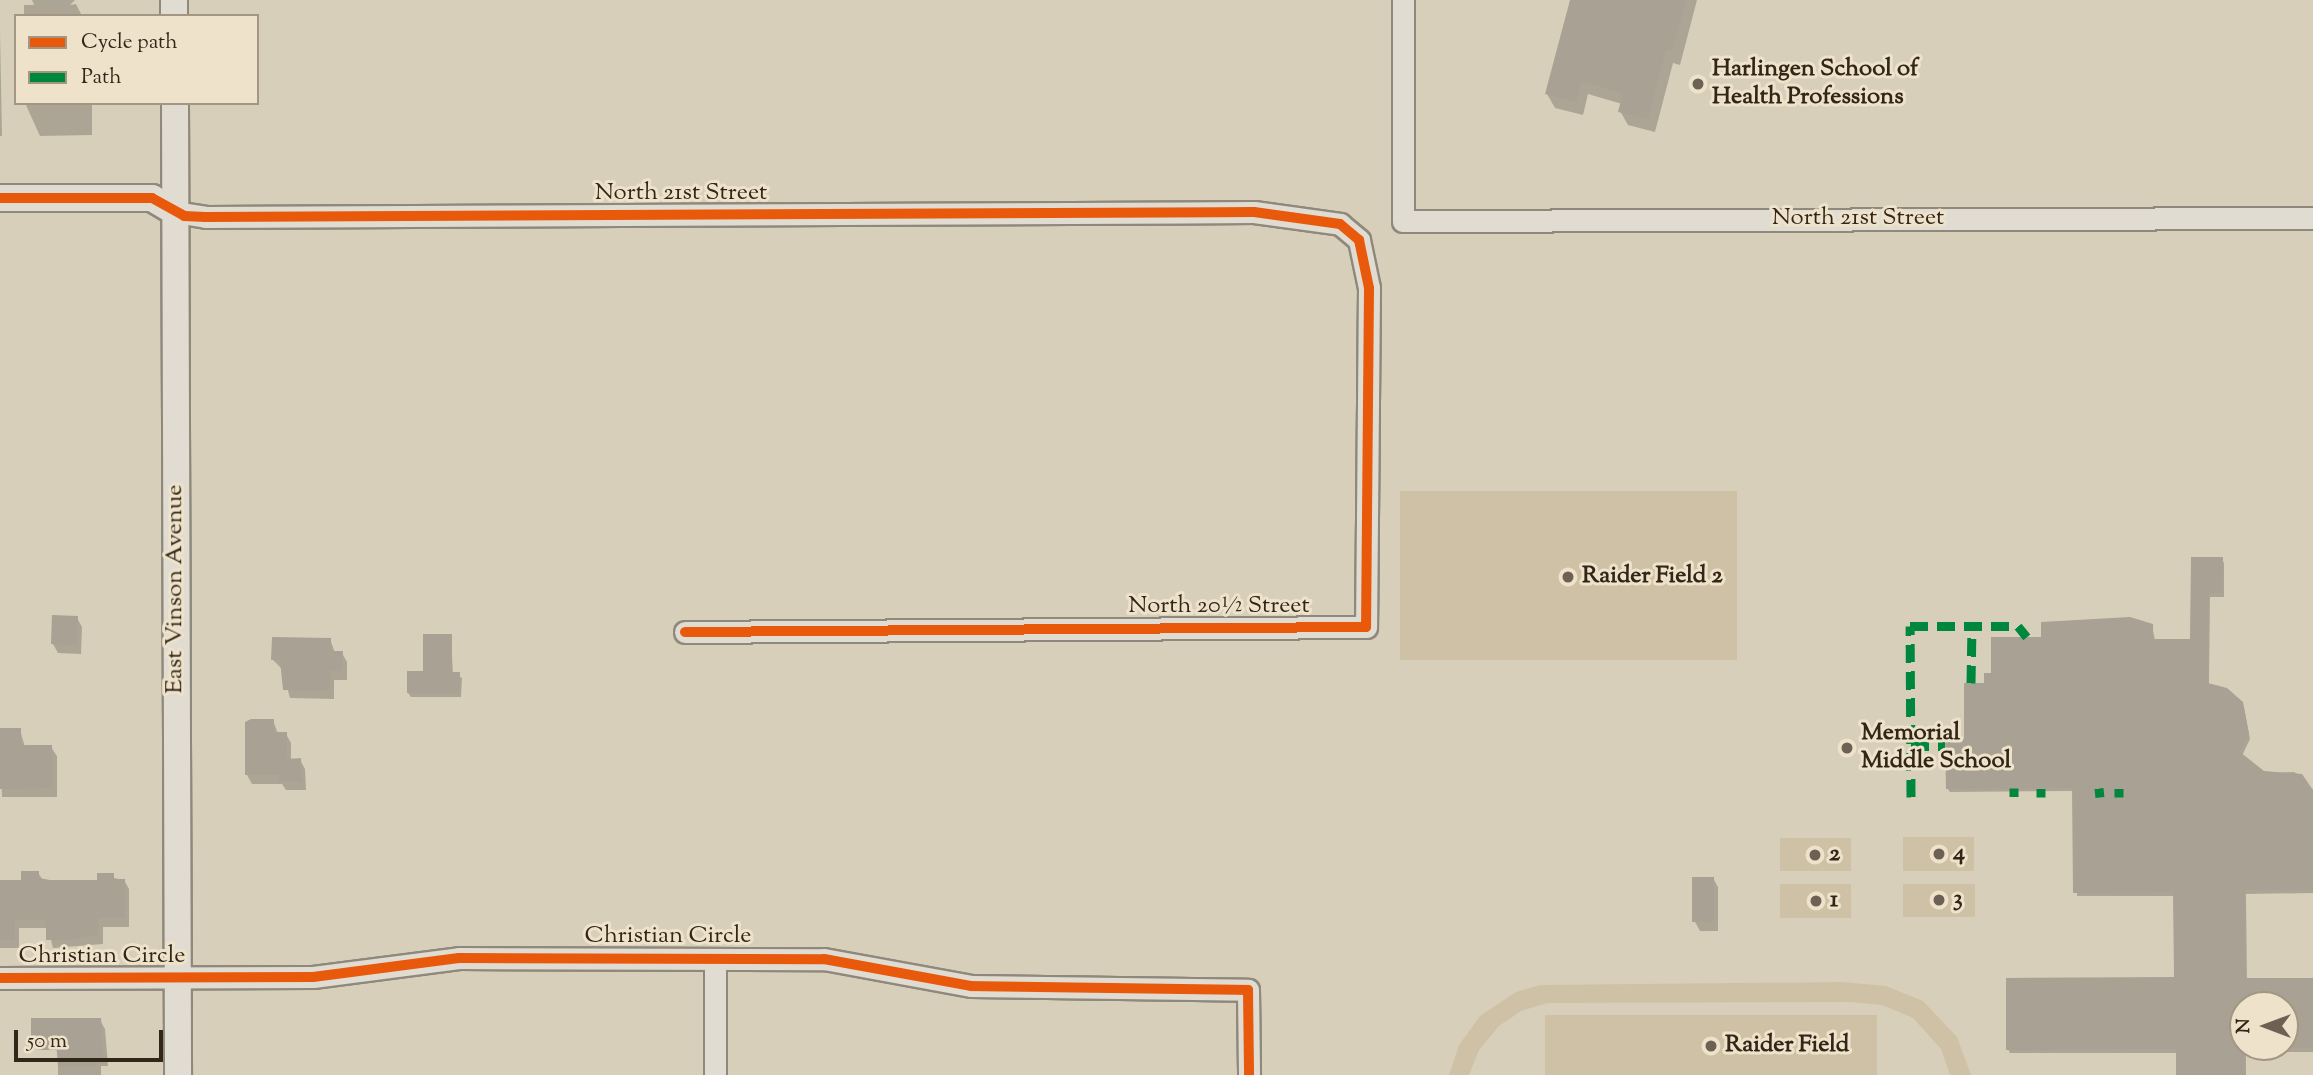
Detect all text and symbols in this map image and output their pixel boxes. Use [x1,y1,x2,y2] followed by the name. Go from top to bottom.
[14,14,259,105] legend
[81,28,178,58] text: Cycle path
[1712,56,1918,112] place label: Harlingen School of Health Professions
[81,63,122,93] text: Path
[1690,76,1706,92] marker: Harlingen School of Health Professions
[595,180,767,208] street label: North 21st Street
[1772,205,1944,233] street label: North 21st Street
[162,484,190,694] street label: East Vinson Avenue
[1582,563,1723,591] place label: Raider Field 2
[1560,569,1576,585] marker: Raider Field 2
[1128,593,1310,621] street label: North 20½ Street
[1861,720,2011,776] place label: Memorial Middle School
[1839,740,1855,756] marker: Memorial Middle School
[1953,840,1965,868] place label: 4
[1829,841,1840,869] place label: 2
[1931,846,1947,862] marker: 4
[1807,847,1823,863] marker: 2
[1953,886,1963,914] place label: 3
[1830,887,1838,915] place label: 1
[1931,892,1947,908] marker: 3
[1808,893,1824,909] marker: 1
[585,923,751,951] street label: Christian Circle
[19,943,185,971] street label: Christian Circle
[2229,991,2299,1061] north arrow
[18,1016,166,1060] scale bar
[2231,1018,2258,1034] text: N
[27,1027,67,1057] text: 50 m
[1725,1032,1849,1060] place label: Raider Field
[1703,1038,1719,1054] marker: Raider Field

